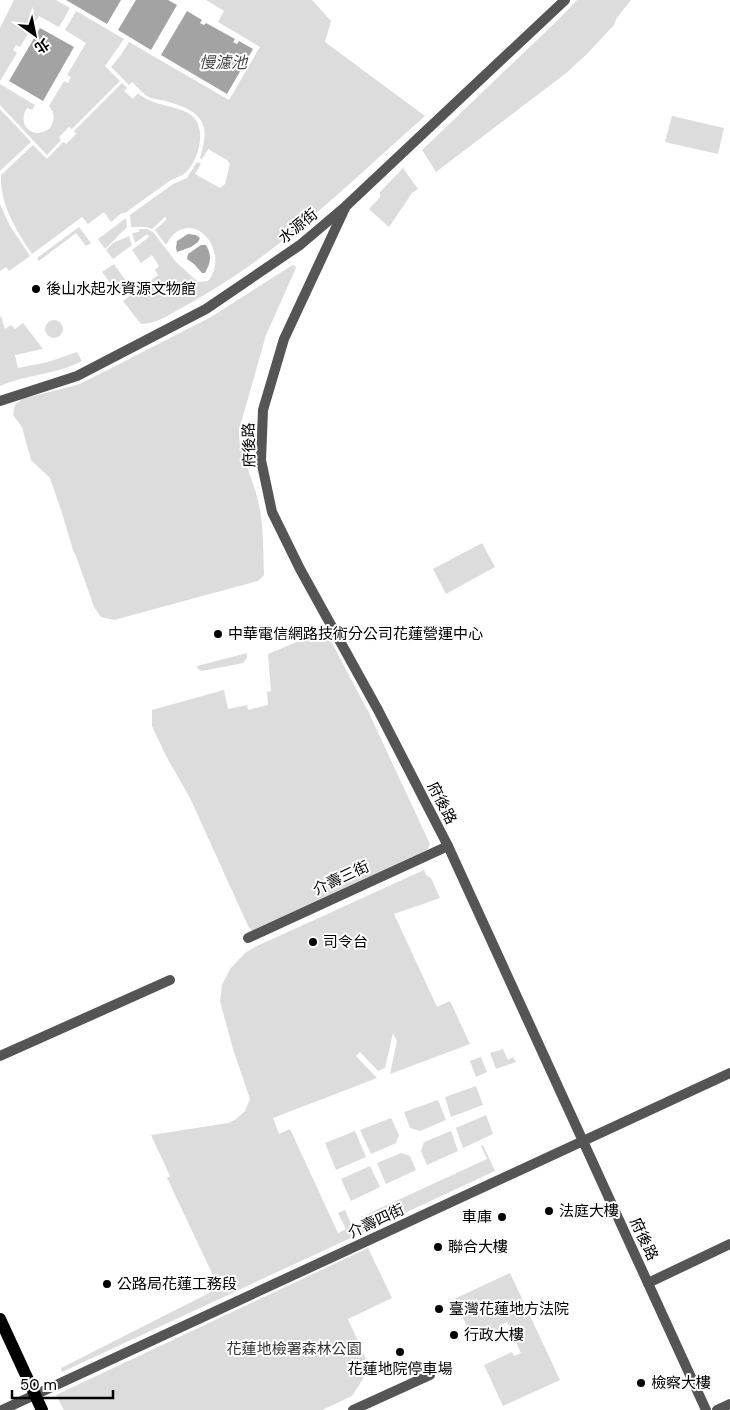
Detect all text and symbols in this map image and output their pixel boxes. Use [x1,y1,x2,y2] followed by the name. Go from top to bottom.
[10,10,60,60] north arrow
[31,35,53,57] text: 北
[199,52,249,73] water label: 慢濾池
[274,204,322,248] street label: 水源街
[46,279,196,299] place label: 後山水起水資源文物館
[30,283,42,295] marker: 後山水起水資源文物館
[239,422,259,468] street label: 府後路
[228,624,483,644] place label: 中華電信網路技術分公司花蓮營運中心
[212,628,224,640] marker: 中華電信網路技術分公司花蓮營運中心
[423,778,461,828] street label: 府後路
[310,856,372,900] street label: 介壽三街
[323,932,368,952] place label: 司令台
[307,936,319,948] marker: 司令台
[345,1199,407,1243] street label: 介壽四街
[559,1201,619,1221] place label: 法庭大樓
[543,1205,555,1217] marker: 法庭大樓
[462,1207,492,1227] place label: 車庫
[496,1211,508,1223] marker: 車庫
[625,1214,663,1264] street label: 府後路
[448,1237,508,1257] place label: 聯合大樓
[432,1241,444,1253] marker: 聯合大樓
[117,1274,237,1294] place label: 公路局花蓮工務段
[101,1278,113,1290] marker: 公路局花蓮工務段
[449,1299,569,1319] place label: 臺灣花蓮地方法院
[433,1303,445,1315] marker: 臺灣花蓮地方法院
[464,1325,524,1345] place label: 行政大樓
[448,1329,460,1341] marker: 行政大樓
[226,1339,362,1359] park label: 花蓮地檢署森林公園
[394,1346,406,1358] marker: 花蓮地院停車場
[347,1359,453,1379] place label: 花蓮地院停車場
[12,1368,114,1400] scale bar
[651,1373,711,1393] place label: 檢察大樓
[20,1375,57,1395] text: 50 m
[635,1377,647,1389] marker: 檢察大樓

